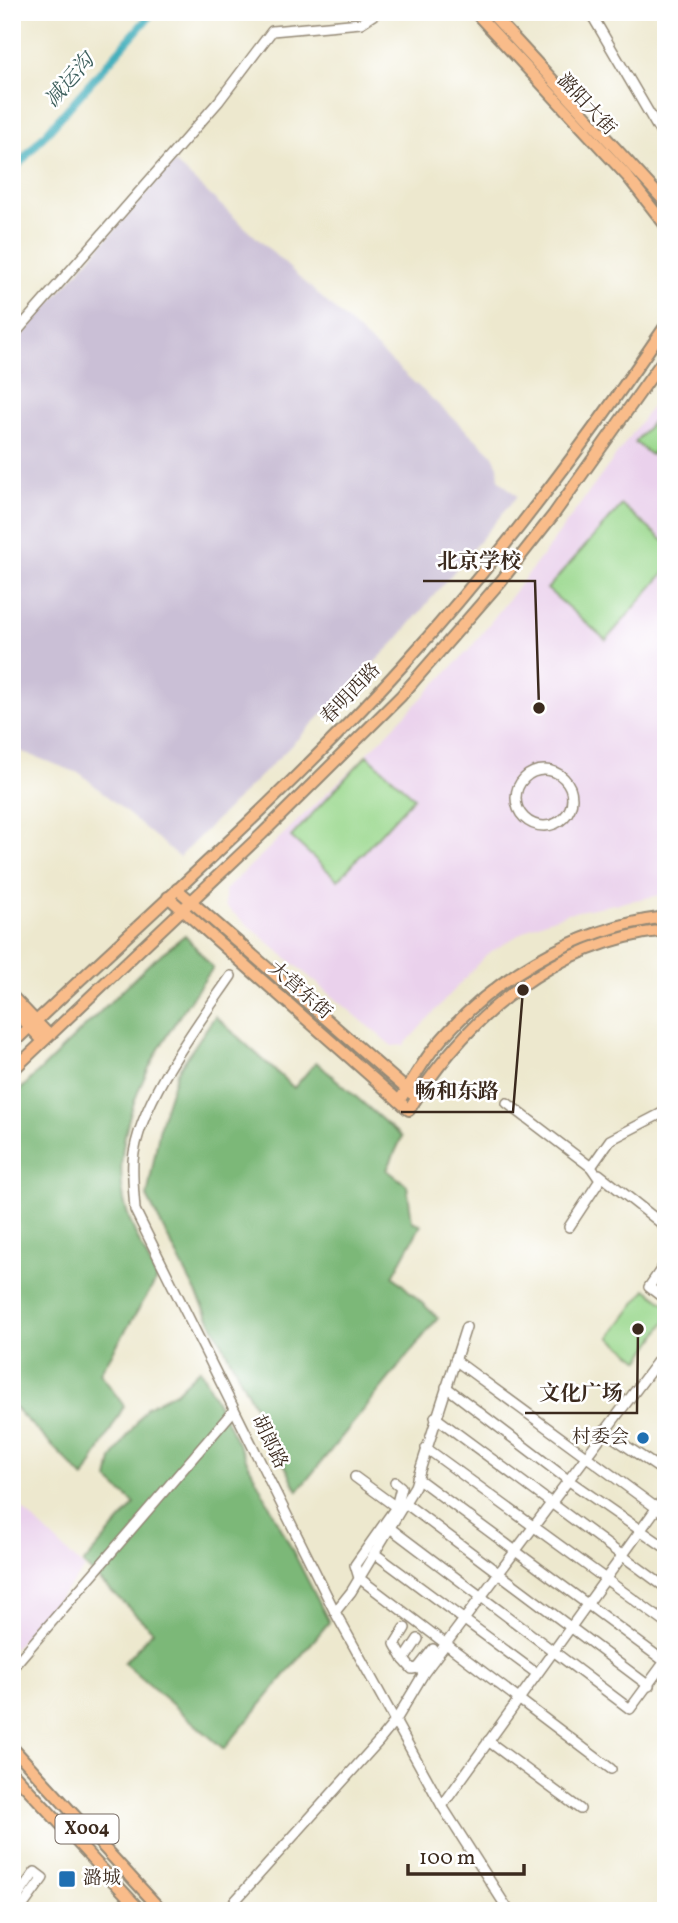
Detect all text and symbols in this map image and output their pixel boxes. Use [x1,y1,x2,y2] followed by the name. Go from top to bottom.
[38,45,104,114] water label: 减运沟
[551,68,621,142] street label: 潞阳大街
[423,539,535,581] callout: 北京学校
[437,548,521,577] text: 北京学校
[315,658,387,730] street label: 春明西路
[263,956,337,1026] street label: 大营东街
[401,1070,513,1112] callout: 畅和东路
[415,1078,499,1107] text: 畅和东路
[525,1371,637,1413] callout: 文化广场
[539,1380,623,1409] text: 文化广场
[245,1411,293,1473] street label: 胡郎路
[572,1425,629,1451] place label: 村委会
[635,1430,651,1446] marker: 村委会
[56,1814,119,1843] road number: X004
[408,1832,524,1876] scale bar
[419,1844,476,1873] text: 100 m
[83,1866,121,1892] place label: 潞城
[57,1869,77,1889] marker: 潞城

